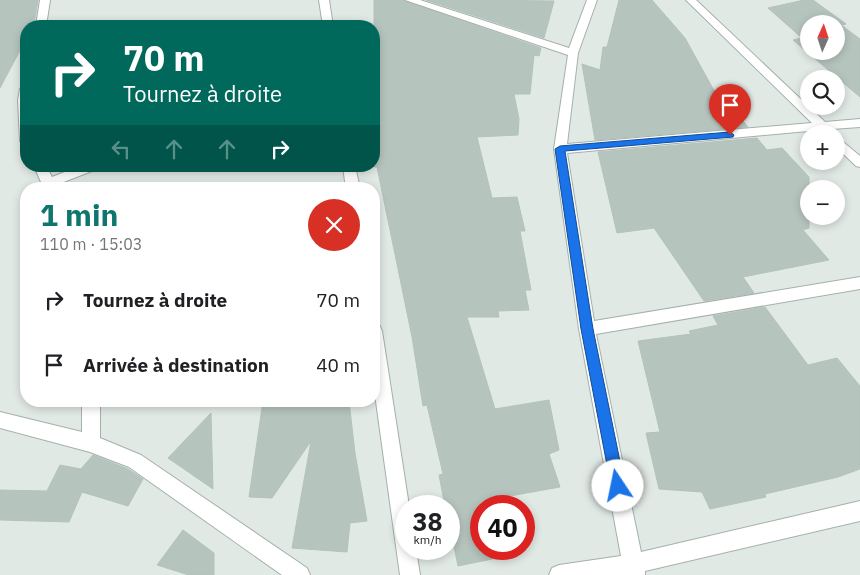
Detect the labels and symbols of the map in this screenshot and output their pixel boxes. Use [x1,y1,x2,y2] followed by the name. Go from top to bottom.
[800,15,845,60] north arrow
[709,84,751,135] pin
[591,459,643,511] position arrow
[470,495,535,560] speed limit sign: 40

